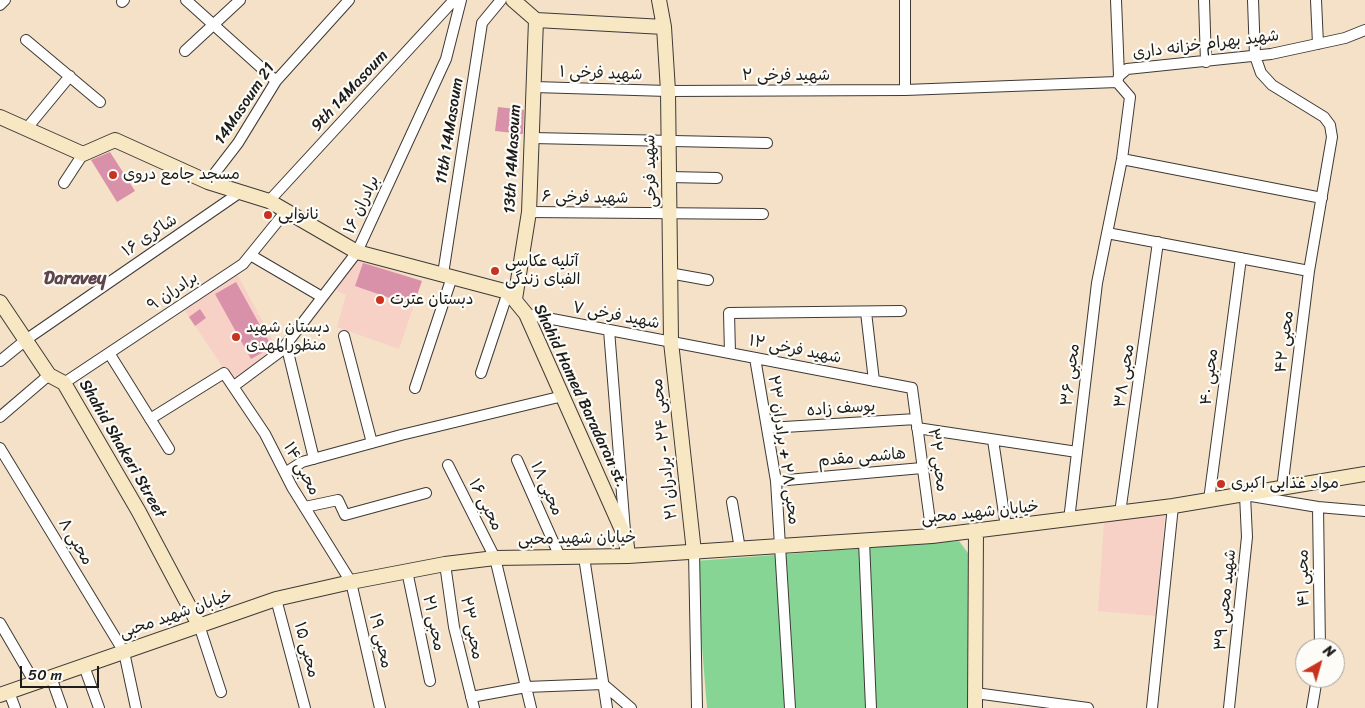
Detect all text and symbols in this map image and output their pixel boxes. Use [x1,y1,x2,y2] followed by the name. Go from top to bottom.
[1132,26,1280,64] street label: شهید بهرام خزانه داری
[308,47,392,135] street label: 9th 14Masoum
[211,59,279,149] street label: 14Masoum 21
[559,63,643,85] street label: شهید فرخی ۱
[742,66,830,86] street label: شهید فرخی ۲
[432,76,468,186] street label: 11th 14Masoum
[501,104,525,214] street label: 13th 14Masoum
[641,134,661,208] street label: شهید فرخی
[123,165,240,185] place label: مسجد جامع دروی
[107,169,119,181] marker: مسجد جامع دروی
[340,173,384,237] street label: برادران ۱۶
[541,188,629,208] street label: شهید فرخی ۶
[278,205,320,225] place label: نانوایی
[262,209,274,221] marker: نانوایی
[119,211,181,261] street label: شاکری ۱۶
[505,252,580,290] place label: آتلیه عکاسی الفبای زندگی
[489,265,501,277] marker: آتلیه عکاسی الفبای زندگی
[44,268,106,290] district label: Daravey
[144,268,202,316] street label: برادران ۹
[390,290,474,310] place label: دبستان عترت
[374,294,386,306] marker: دبستان عترت
[571,298,661,334] street label: شهید فرخی ۷
[529,301,631,491] street label: Shahid Hamed Baradaran st.
[1272,310,1298,374] street label: محبی ۴۲
[246,318,330,356] place label: دبستان شهید منظورالمهدی
[230,331,242,343] marker: دبستان شهید منظورالمهدی
[747,332,843,368] street label: شهید فرخی ۱۲
[1058,343,1084,407] street label: محبی ۳۶
[1111,343,1139,409] street label: محبی ۳۸
[1197,347,1223,407] street label: محبی ۴۰
[763,374,803,526] street label: محبی ۲۸ + برادران ۲۳
[75,376,169,522] street label: Shahid Shakeri Street
[648,377,682,521] street label: محبی ۲۴ - برادران ۲۱
[806,397,876,421] street label: یوسف زاده
[923,427,951,493] street label: محبی ۳۲
[279,439,323,499] street label: محبی ۱۴
[817,445,907,471] street label: هاشمی مقدم
[526,459,566,519] street label: محبی ۱۸
[1231,474,1339,494] place label: مواد غذایی اکبری
[464,476,506,534] street label: محبی ۱۶
[1215,478,1227,490] marker: مواد غذایی اکبری
[920,497,1040,529] street label: خیابان شهید محبی
[54,515,96,569] street label: محبی ۸
[518,528,636,550] street label: خیابان شهید محبی
[1211,548,1241,652] street label: شهید محبی ۳۹
[1294,549,1314,607] street label: محبی ۴۱
[117,587,235,643] street label: خیابان شهید محبی
[418,593,448,653] street label: محبی ۲۱
[455,595,487,661] street label: محبی ۲۳
[364,612,396,670] street label: محبی ۱۹
[289,620,323,680] street label: محبی ۱۵
[1295,638,1345,688] north arrow
[1317,639,1340,664] text: N
[22,656,101,688] scale bar
[28,662,62,688] text: 50 m

